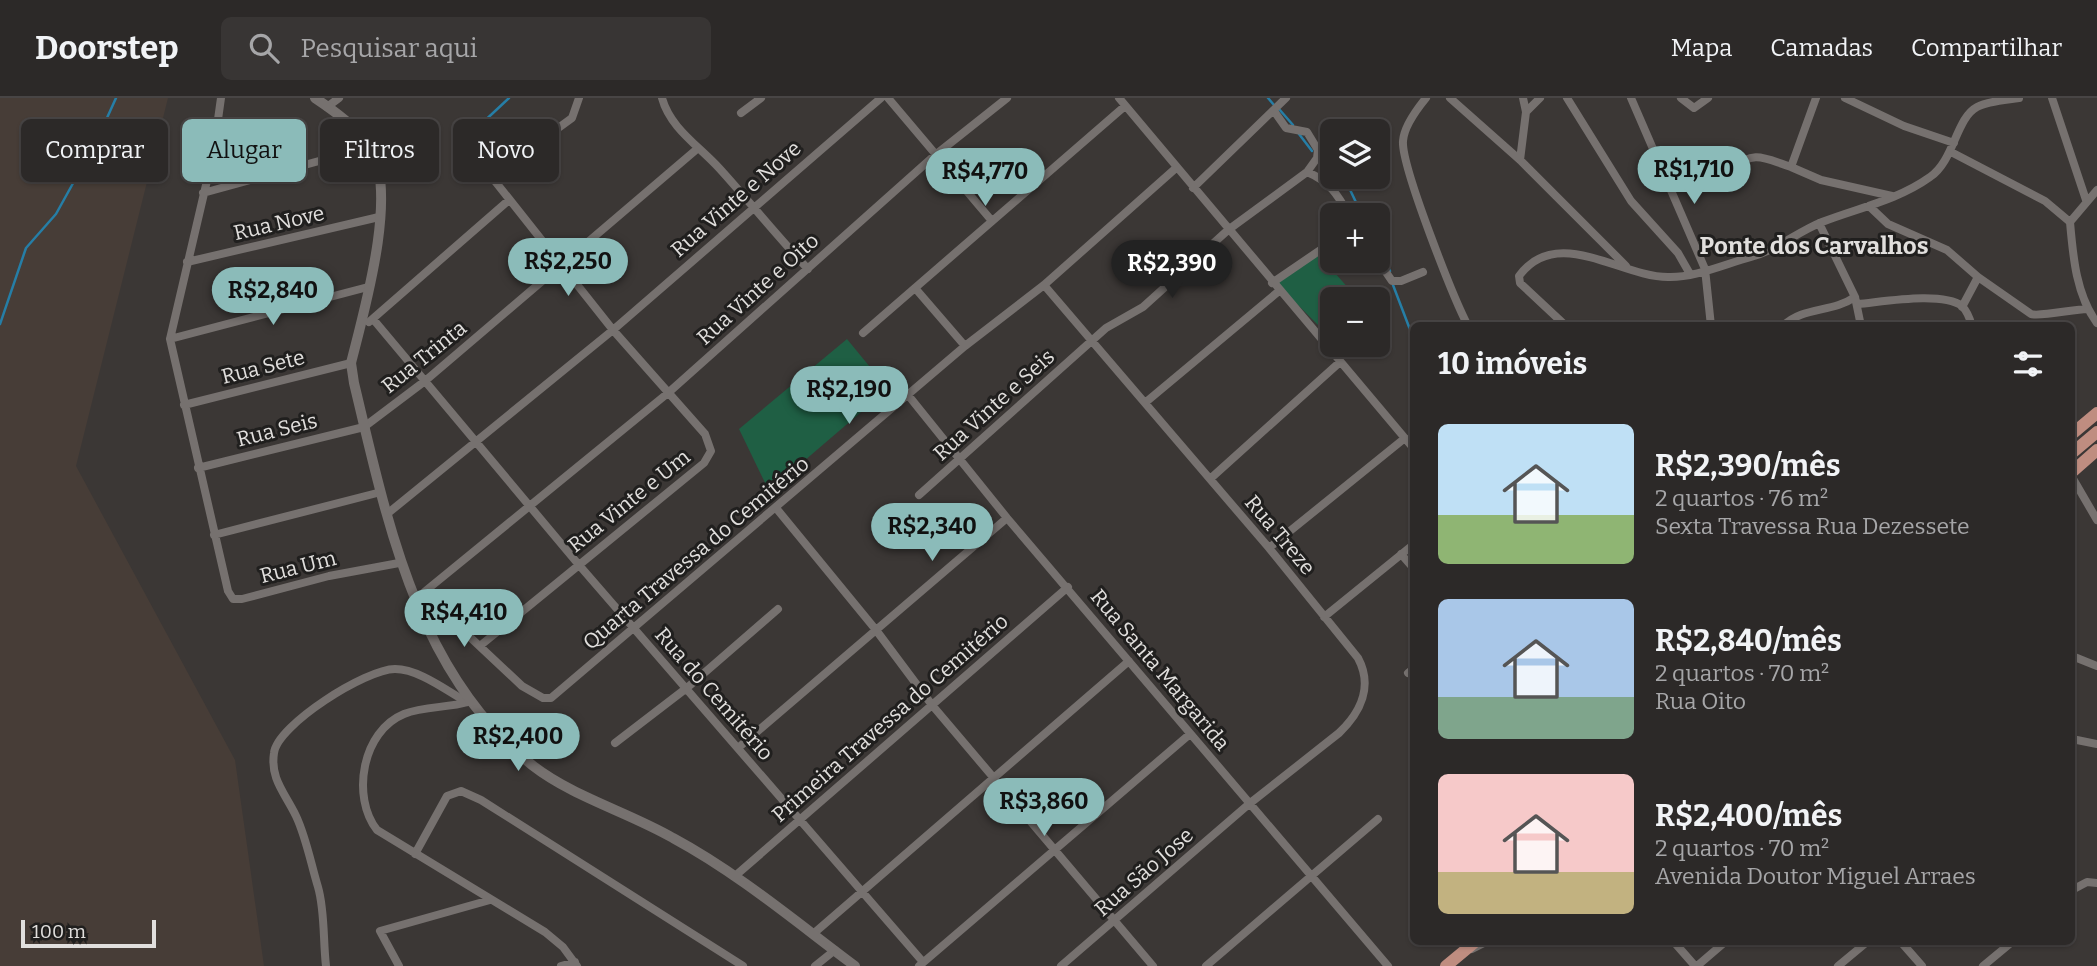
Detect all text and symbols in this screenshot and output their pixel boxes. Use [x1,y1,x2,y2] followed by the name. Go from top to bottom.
[221,17,711,80] search box
[35,28,179,68] text: Doorstep
[245,29,283,67] icon: search
[301,33,478,64] text: Pesquisar aqui
[1671,34,1732,62] text: Mapa
[1770,34,1873,62] text: Camadas
[1911,34,2062,62] text: Compartilhar
[21,119,168,182] chip: Comprar
[182,119,306,182] chip: Alugar
[320,119,439,182] chip: Filtros
[453,119,559,182] chip: Novo
[1320,119,1390,357] map controls
[1320,119,1390,189] button: layers
[666,135,806,263] street label: Rua Vinte e Nove
[1629,146,1759,206] pin: R$1,710
[920,148,1050,208] pin: R$4,770
[1654,155,1734,183] text: R$1,710
[942,157,1028,185] text: R$4,770
[231,200,327,246] street label: Rua Nove
[1320,203,1390,273] button: +
[692,227,824,351] street label: Rua Vinte e Oito
[1700,232,1929,260] district label: Ponte dos Carvalhos
[503,238,633,298] pin: R$2,250
[1107,240,1237,300] pin: R$2,390
[524,247,612,275] text: R$2,250
[1127,249,1217,277] text: R$2,390
[208,268,338,327] pin: R$2,840
[228,276,318,304] text: R$2,840
[1320,287,1390,357] button: −
[376,315,472,399] street label: Rua Trinta
[219,344,307,390] street label: Rua Sete
[928,344,1060,466] street label: Rua Vinte e Seis
[2009,345,2047,383] icon: filters
[1438,346,1587,382] text: 10 imóveis
[784,366,914,426] pin: R$2,190
[806,375,892,403] text: R$2,190
[234,407,320,453] street label: Rua Seis
[563,444,695,558] street label: Rua Vinte e Um
[1655,448,1840,484] text: R$2,390/mês
[578,451,814,655] street label: Quarta Travessa do Cemitério
[1494,452,1578,536] icon: home
[1655,484,1828,512] text: 2 quartos · 76 m²
[1239,490,1321,580] street label: Rua Treze
[867,504,997,563] pin: R$2,340
[887,512,977,540] text: R$2,340
[1655,512,1970,540] text: Sexta Travessa Rua Dezessete
[257,545,339,589] street label: Rua Um
[1085,584,1235,756] street label: Rua Santa Margarida
[399,589,529,649] pin: R$4,410
[420,598,508,626] text: R$4,410
[767,608,1013,828] street label: Primeira Travessa do Cemitério
[649,622,779,766] street label: Rua do Cemitério
[1655,623,1842,659] text: R$2,840/mês
[1494,627,1578,711] icon: home
[1655,659,1829,687] text: 2 quartos · 70 m²
[1655,687,1746,715] text: Rua Oito
[453,714,583,773] pin: R$2,400
[473,722,563,750] text: R$2,400
[979,778,1109,838] pin: R$3,860
[999,787,1089,815] text: R$3,860
[1655,798,1842,834] text: R$2,400/mês
[1494,802,1578,886] icon: home
[1089,822,1199,922] street label: Rua São Jose
[1655,834,1829,862] text: 2 quartos · 70 m²
[1655,862,1976,890] text: Avenida Doutor Miguel Arraes
[21,917,156,949] scale bar
[32,920,86,943] text: 100 m

